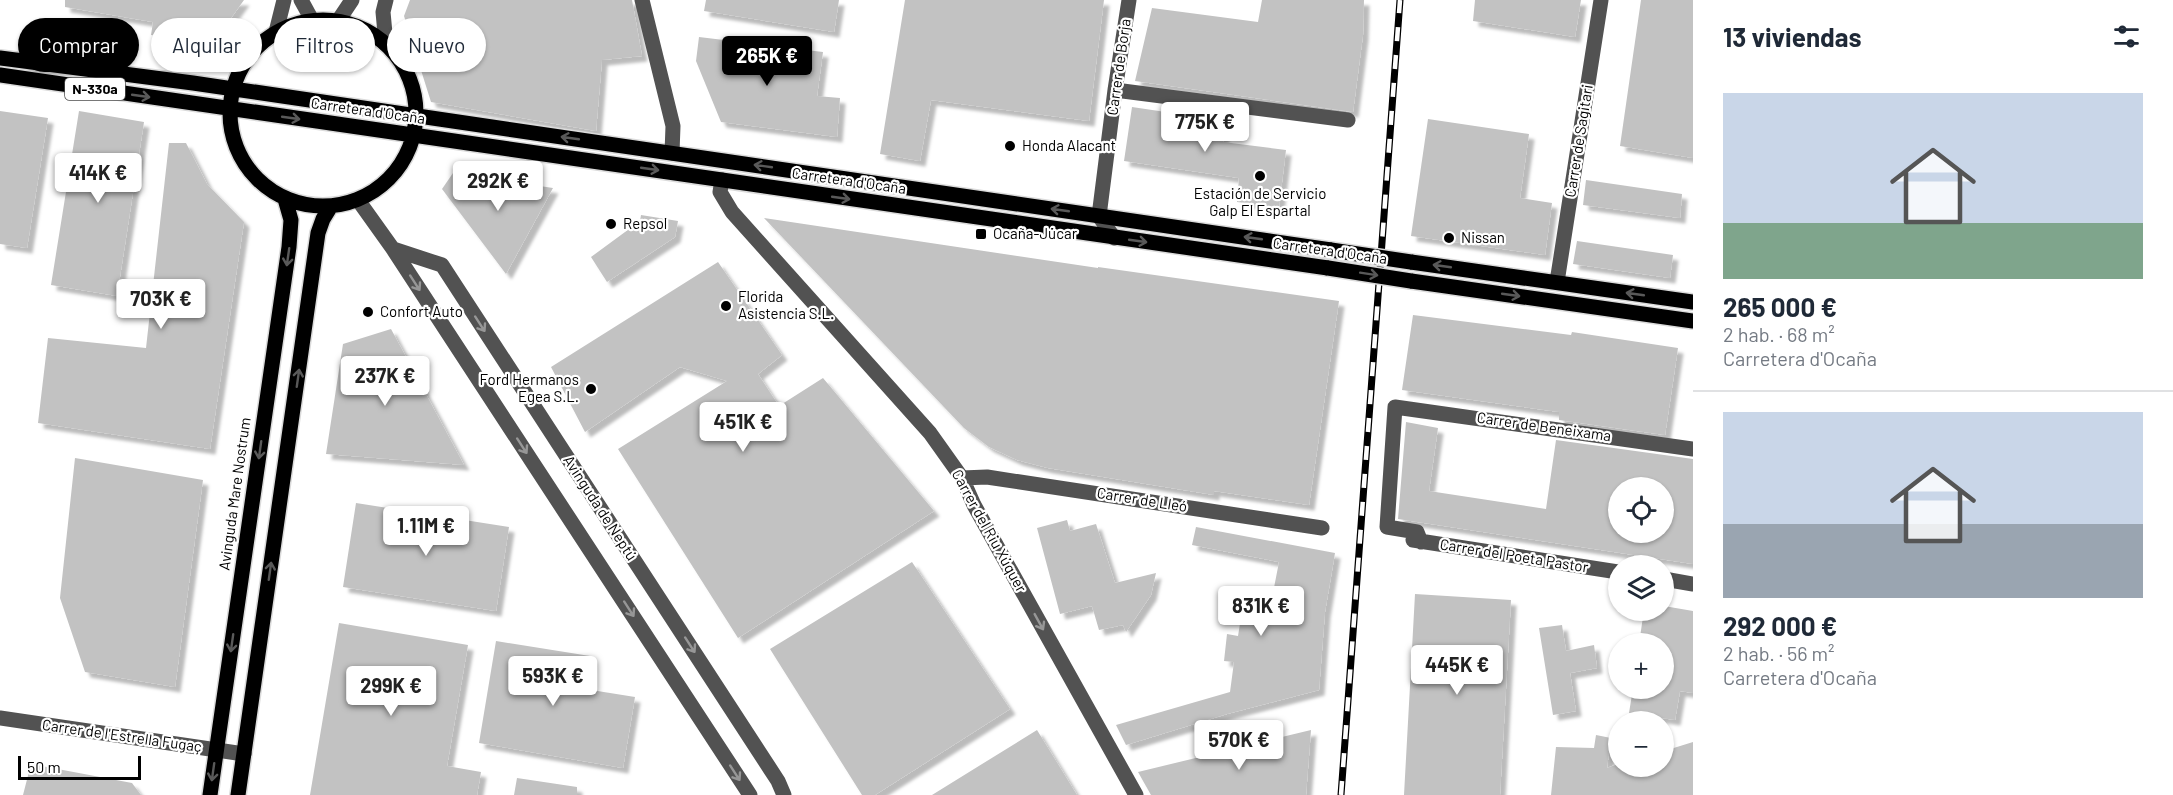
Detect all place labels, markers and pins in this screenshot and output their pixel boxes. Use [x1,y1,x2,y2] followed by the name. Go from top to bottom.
[718,36,816,87] pin: 265K €
[1156,102,1254,153] pin: 775K €
[1022,136,1116,154] place label: Honda Alacant
[1003,139,1017,153] marker: Honda Alacant
[49,153,147,204] pin: 414K €
[449,161,547,212] pin: 292K €
[1253,169,1267,183] marker: Estación de Servicio Galp El Espartal
[1194,184,1326,219] place label: Estación de Servicio Galp El Espartal
[623,214,667,232] place label: Repsol
[604,217,618,231] marker: Repsol
[993,224,1078,242] place label: Ocaña-Júcar
[974,227,988,241] marker: Ocaña-Júcar
[1461,228,1505,246] place label: Nissan
[1442,231,1456,245] marker: Nissan
[112,279,210,330] pin: 703K €
[738,287,834,322] place label: Florida Asistencia S.L.
[719,299,733,313] marker: Florida Asistencia S.L.
[380,302,463,320] place label: Confort Auto
[361,305,375,319] marker: Confort Auto
[336,356,434,407] pin: 237K €
[480,370,579,405] place label: Ford Hermanos Egea S.L.
[584,382,598,396] marker: Ford Hermanos Egea S.L.
[694,402,792,453] pin: 451K €
[371,506,481,557] pin: 1.11M €
[1212,586,1310,637] pin: 831K €
[1408,645,1506,696] pin: 445K €
[504,656,602,707] pin: 593K €
[342,666,440,717] pin: 299K €
[1190,720,1288,771] pin: 570K €

